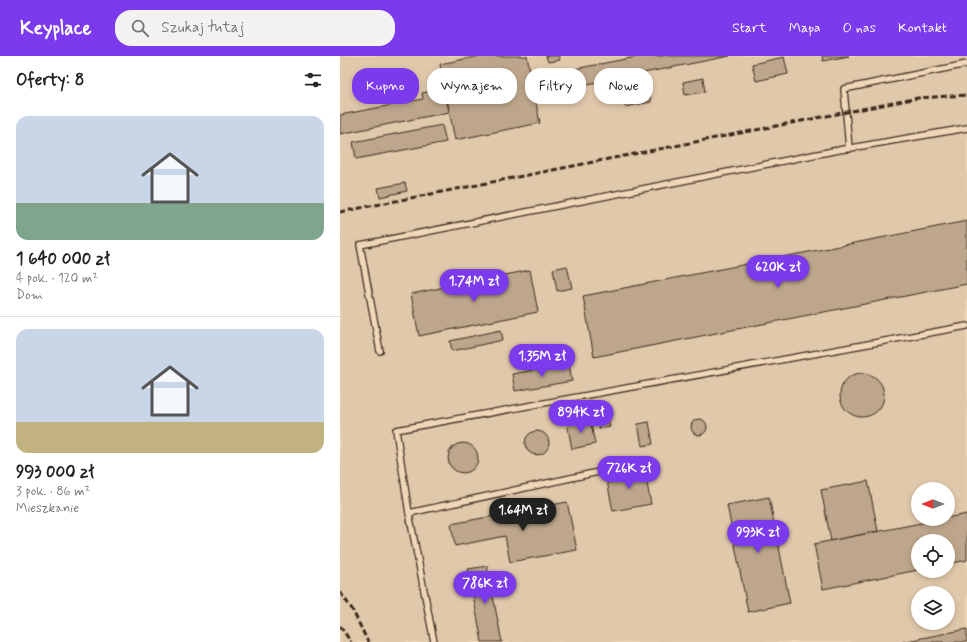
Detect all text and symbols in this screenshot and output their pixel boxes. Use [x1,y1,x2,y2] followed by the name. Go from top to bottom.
[115,10,395,46] search box
[20,16,91,41] text: Keyplace
[129,17,151,39] icon: search
[161,18,244,38] text: Szukaj tutaj
[732,19,767,37] text: Start
[789,19,821,37] text: Mapa
[843,19,876,37] text: O nas
[898,19,947,37] text: Kontakt
[352,68,419,104] chip: Kupno
[427,68,517,104] chip: Wynajem
[525,68,586,104] chip: Filtry
[594,68,653,104] chip: Nowe
[16,69,84,91] text: Oferty: 8
[302,69,324,91] icon: filters
[134,142,206,214] icon: home
[16,248,110,270] text: 1 640 000 zł
[741,255,815,289] pin: 620K zł
[755,259,801,276] text: 620K zł
[433,269,515,303] pin: 1.74M zł
[16,270,98,287] text: 4 pok. · 120 m²
[449,273,499,290] text: 1.74M zł
[16,287,43,304] text: Dom
[501,344,583,378] pin: 1.35M zł
[518,348,566,365] text: 1.35M zł
[134,355,206,427] icon: home
[544,400,618,434] pin: 894K zł
[558,404,604,421] text: 894K zł
[592,456,666,490] pin: 726K zł
[607,460,652,477] text: 726K zł
[16,461,94,483] text: 993 000 zł
[911,482,955,526] north arrow
[911,482,955,630] map controls
[16,483,90,500] text: 3 pok. · 86 m²
[482,498,564,532] pin: 1.64M zł
[16,500,79,517] text: Mieszkanie
[498,502,548,519] text: 1.64M zł
[721,520,795,554] pin: 993K zł
[736,524,780,541] text: 993K zł
[911,534,955,578] button: locate
[448,571,522,605] pin: 786K zł
[462,575,508,592] text: 786K zł
[911,586,955,630] button: layers

